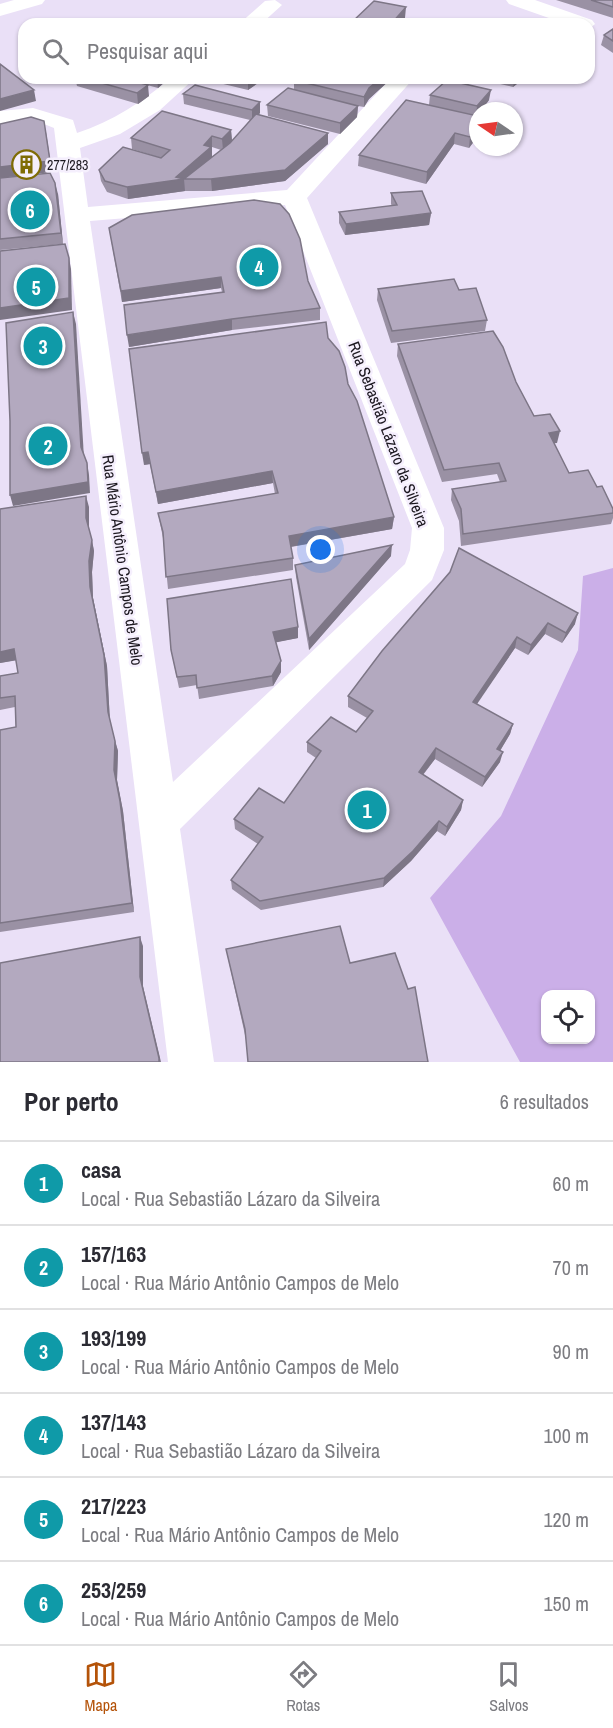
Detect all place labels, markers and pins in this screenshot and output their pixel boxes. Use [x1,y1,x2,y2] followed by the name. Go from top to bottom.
[10,149,42,181] building icon: 277/283
[47,156,89,174] place label: 277/283
[10,188,50,232] pin: 6
[240,244,278,290] pin: 4
[16,264,56,310] pin: 5
[24,324,63,368] pin: 3
[28,424,68,468] pin: 2
[348,788,386,832] pin: 1

